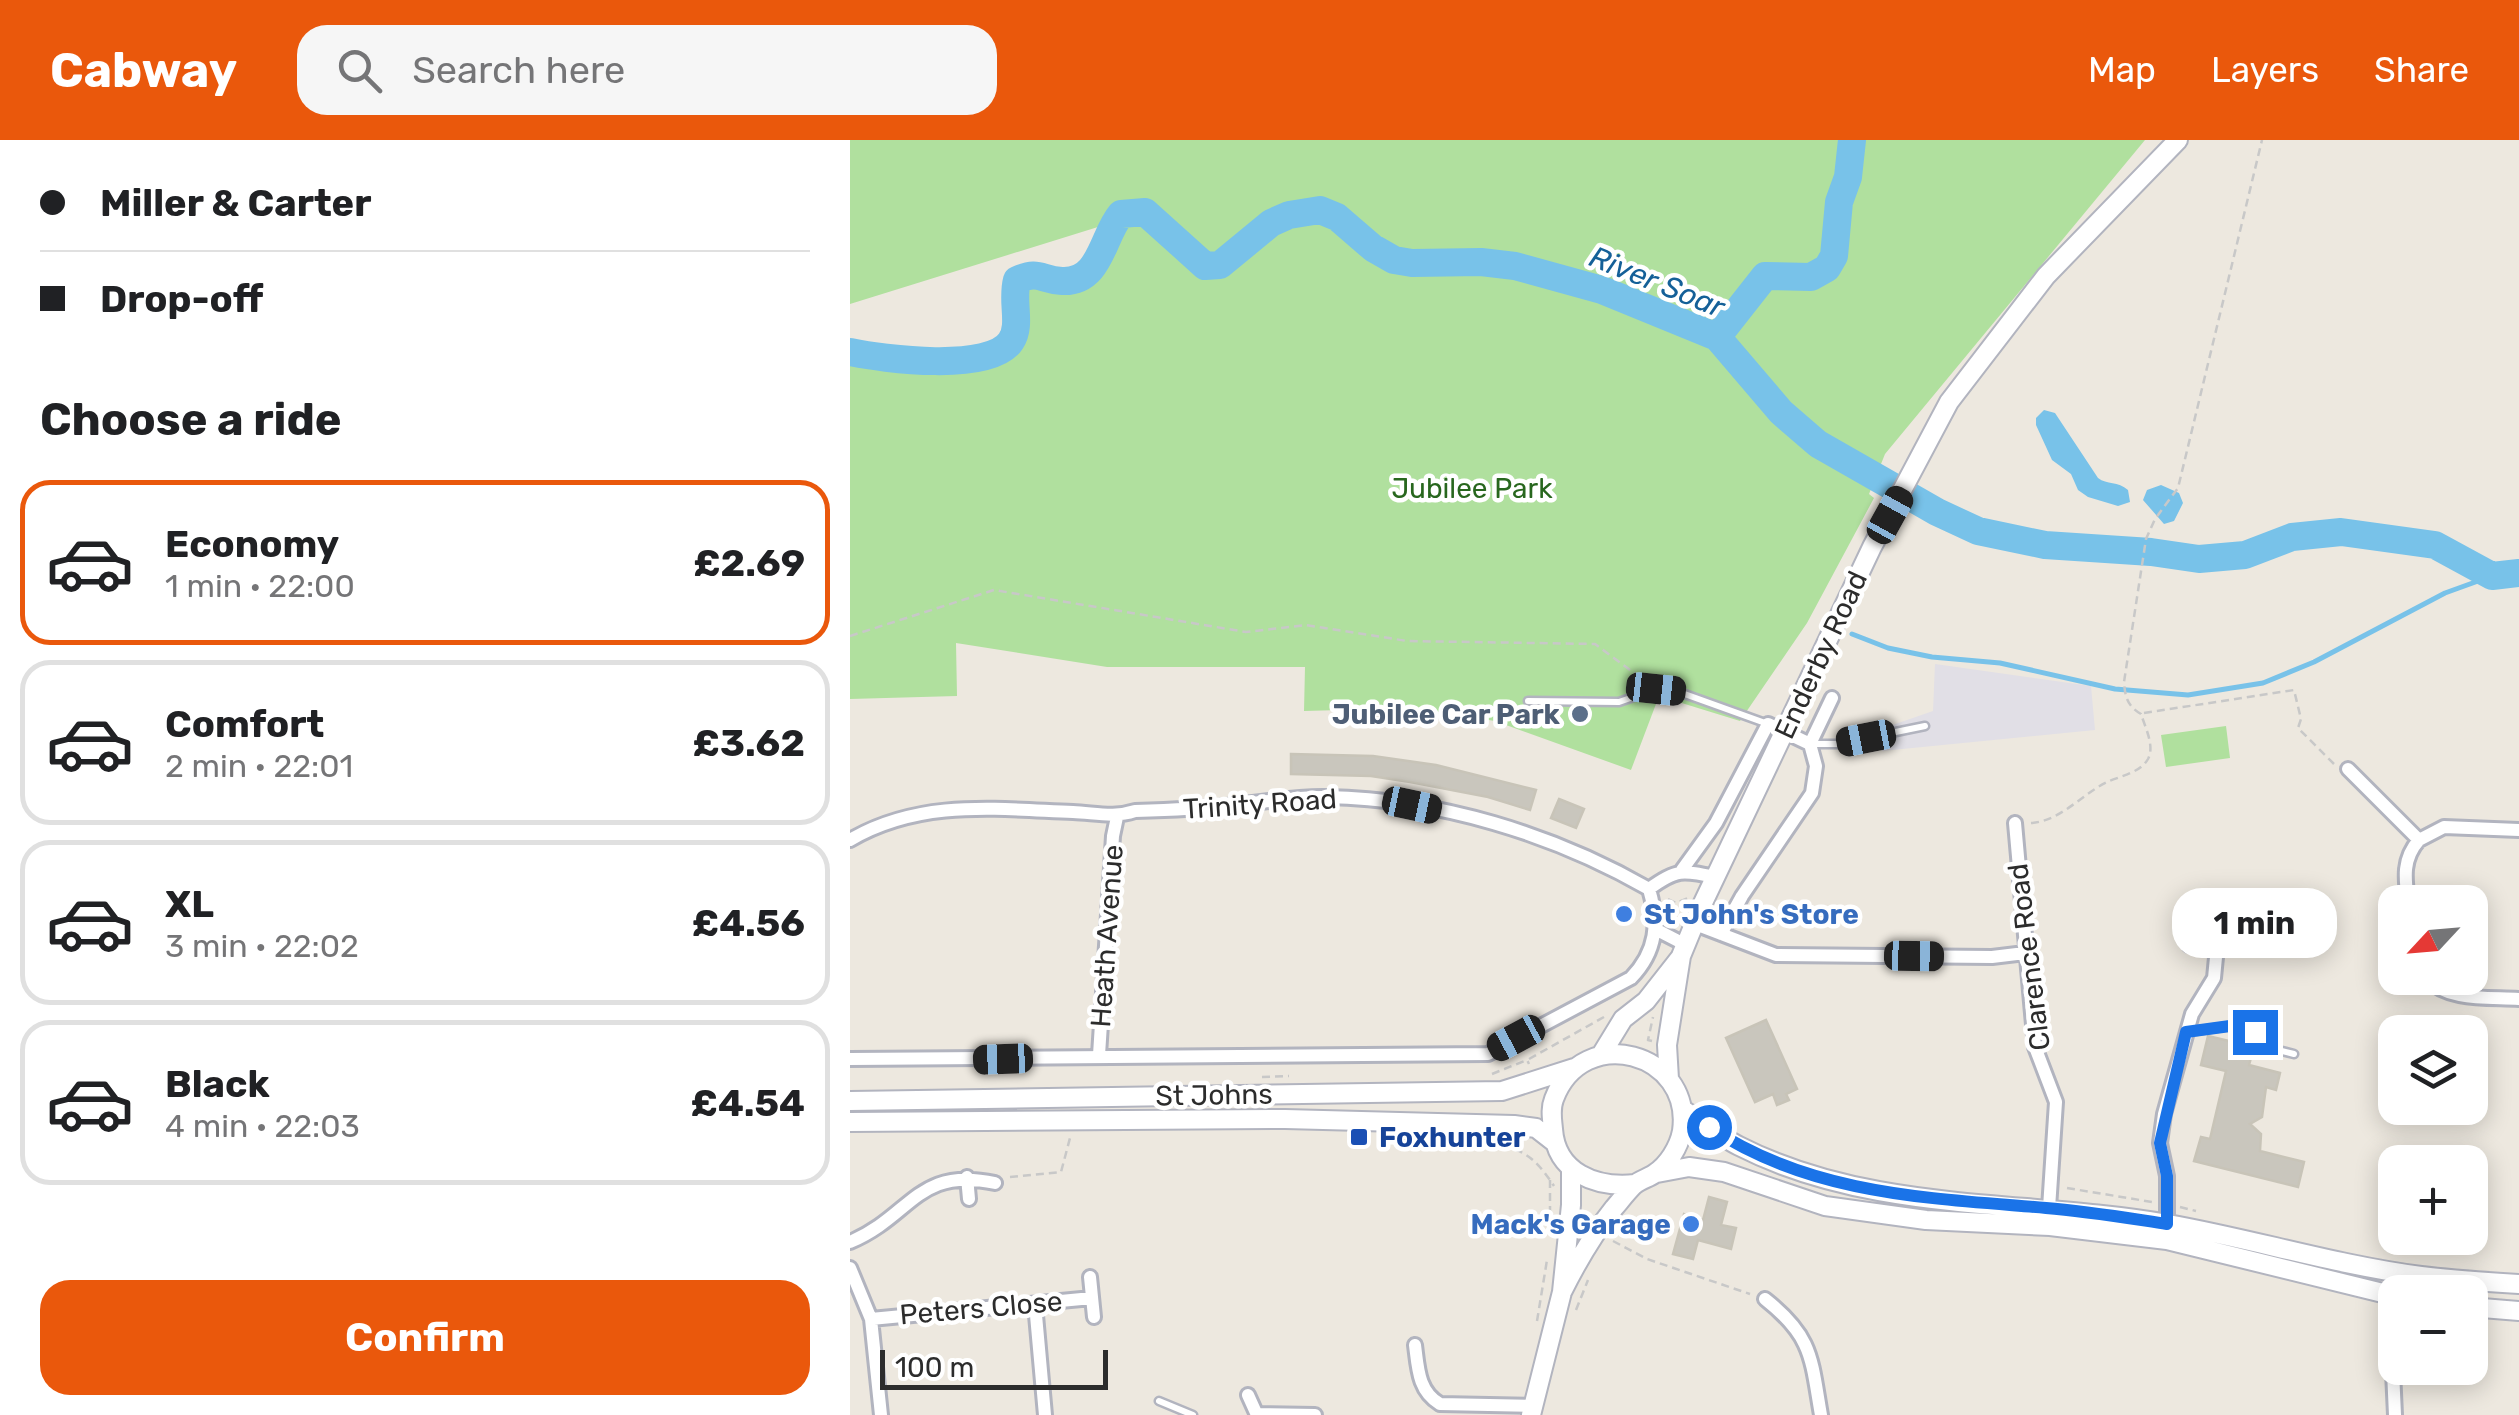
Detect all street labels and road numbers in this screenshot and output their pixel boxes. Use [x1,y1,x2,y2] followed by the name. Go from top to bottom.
[1768,566,1874,744] street label: Enderby Road
[1182,782,1338,826] street label: Trinity Road
[1084,843,1130,1029] street label: Heath Avenue
[2001,862,2057,1052] street label: Clarence Road
[1155,1077,1273,1113] street label: St Johns
[898,1284,1064,1332] street label: Peters Close

